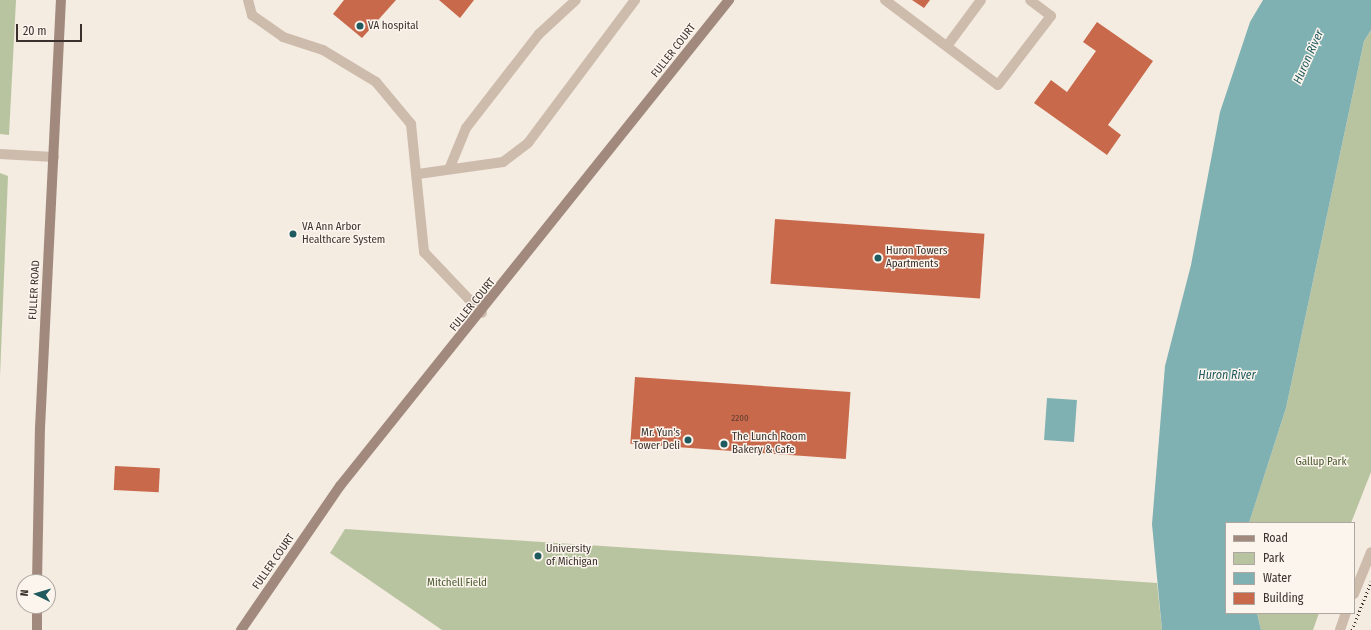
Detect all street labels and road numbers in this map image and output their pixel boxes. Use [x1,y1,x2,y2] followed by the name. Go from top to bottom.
[649,22,699,80] street label: FULLER COURT
[27,260,43,320] street label: FULLER ROAD
[448,276,498,334] street label: FULLER COURT
[250,532,298,592] street label: FULLER COURT

